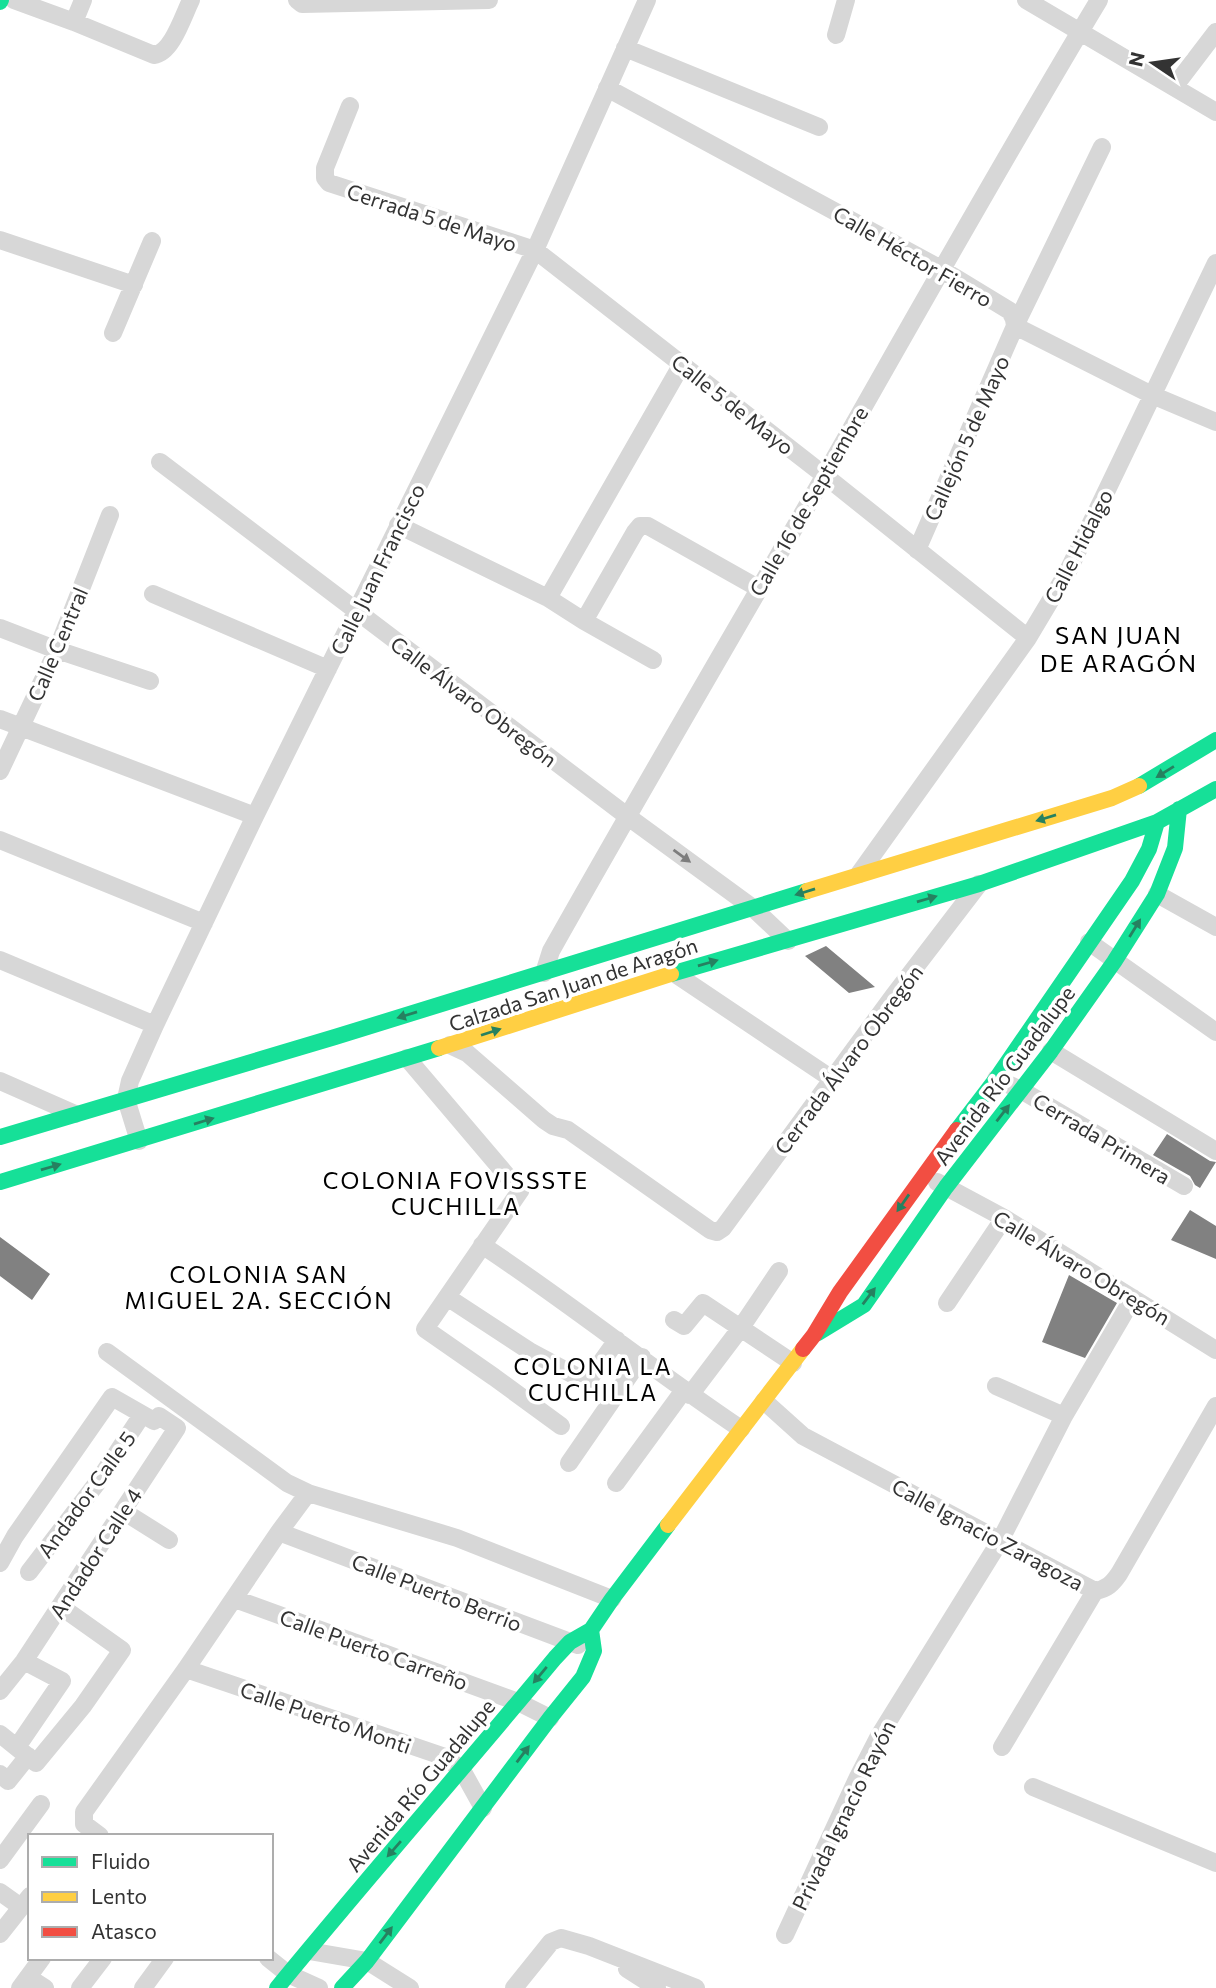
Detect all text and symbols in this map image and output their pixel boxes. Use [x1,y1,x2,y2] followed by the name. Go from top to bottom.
[1118,28,1188,98] north arrow
[1123,50,1149,69] text: N
[344,178,520,256] street label: Cerrada 5 de Mayo
[829,200,997,312] street label: Calle Héctor Fierro
[667,349,799,459] street label: Calle 5 de Mayo
[918,352,1014,524] street label: Callejón 5 de Mayo
[743,402,873,600] street label: Calle 16 de Septiembre
[325,479,429,659] street label: Calle Juan Francisco
[1039,485,1117,607] street label: Calle Hidalgo
[22,583,92,705] street label: Calle Central
[1040,620,1198,677] district label: SAN JUAN DE ARAGÓN
[386,630,562,772] street label: Calle Álvaro Obregón
[1155,765,1175,778] one-way arrow
[1036,814,1057,824] one-way arrow
[673,849,691,863] one-way arrow
[794,888,815,898] one-way arrow
[916,894,937,904] one-way arrow
[1129,918,1142,937] one-way arrow
[445,932,701,1036] street label: Calzada San Juan de Aragón
[698,957,719,967] one-way arrow
[769,959,927,1159] street label: Cerrada Álvaro Obregón
[929,981,1079,1169] street label: Avenida Río Guadalupe
[396,1011,417,1021] one-way arrow
[481,1026,502,1037] one-way arrow
[1029,1087,1175,1189] street label: Cerrada Primera
[996,1104,1011,1122] one-way arrow
[194,1115,215,1125] one-way arrow
[41,1161,62,1171] one-way arrow
[323,1166,589,1220] district label: COLONIA FOVISSSTE CUCHILLA
[896,1194,910,1212] one-way arrow
[989,1204,1175,1330] street label: Calle Álvaro Obregón
[125,1260,394,1314] district label: COLONIA SAN MIGUEL 2A. SECCIÓN
[862,1288,877,1306] one-way arrow
[513,1352,673,1406] district label: COLONIA LA CUCHILLA
[32,1426,140,1562] street label: Andador Calle 5
[888,1473,1088,1595] street label: Calle Ignacio Zaragoza
[44,1483,147,1623] street label: Andador Calle 4
[349,1548,525,1636] street label: Calle Puerto Berrio
[277,1603,471,1695] street label: Calle Puerto Carreño
[533,1665,548,1683] one-way arrow
[237,1676,415,1758] street label: Calle Puerto Monti
[341,1694,499,1876] street label: Avenida Río Guadalupe
[786,1716,900,1914] street label: Privada Ignacio Rayón
[516,1745,530,1763] one-way arrow
[28,1834,273,1960] legend
[387,1840,402,1857] one-way arrow
[91,1848,150,1873] text: Fluido
[91,1883,147,1908] text: Lento
[91,1918,157,1943] text: Atasco
[379,1926,393,1945] one-way arrow

